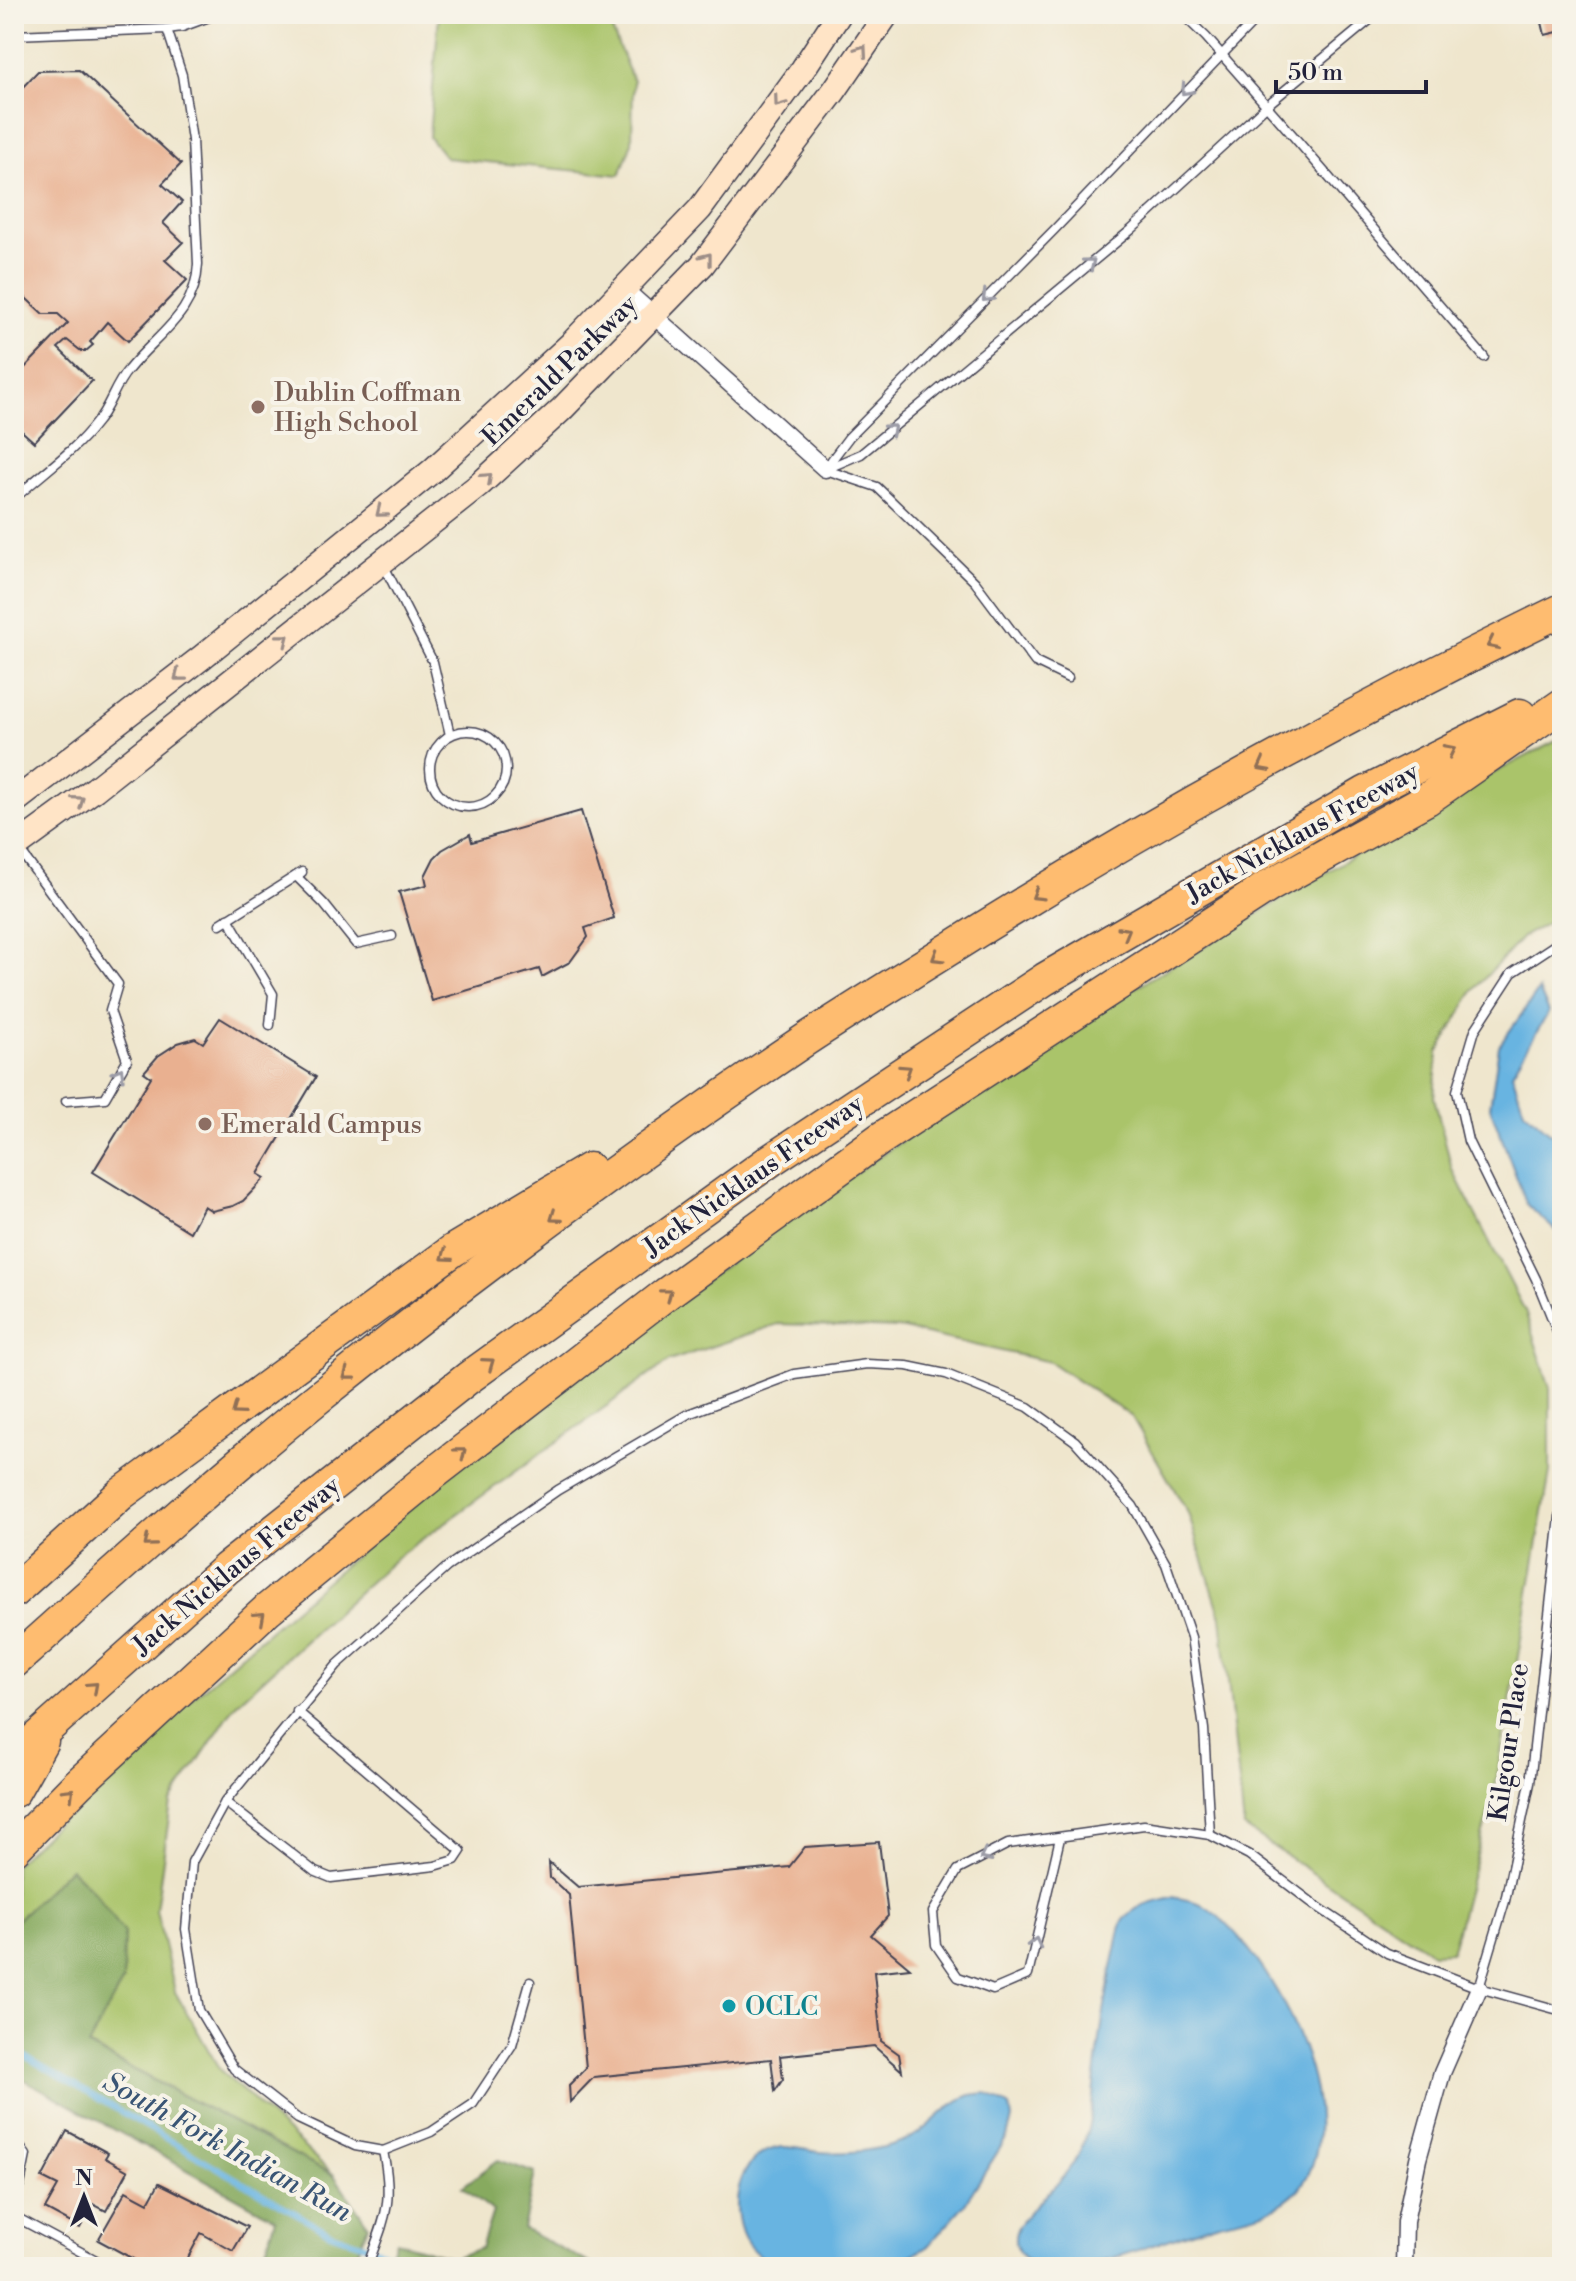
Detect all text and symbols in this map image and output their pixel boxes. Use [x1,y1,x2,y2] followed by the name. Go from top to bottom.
[852,44,867,58] one-way arrow
[1276,44,1426,94] scale bar
[1288,58,1343,88] text: 50 m
[1182,80,1196,95] one-way arrow
[774,93,789,107] one-way arrow
[698,252,712,267] one-way arrow
[1081,258,1096,272] one-way arrow
[475,288,644,453] street label: Emerald Parkway
[982,288,996,302] one-way arrow
[274,377,461,439] place label: Dublin Coffman High School
[249,398,267,416] marker: Dublin Coffman High School
[881,424,896,439] one-way arrow
[478,473,493,487] one-way arrow
[376,503,391,517] one-way arrow
[1485,634,1500,650] one-way arrow
[275,635,290,649] one-way arrow
[173,666,188,680] one-way arrow
[1442,744,1457,760] one-way arrow
[1180,755,1425,911] street label: Jack Nicklaus Freeway
[1257,756,1271,772] one-way arrow
[71,796,85,810] one-way arrow
[1031,885,1046,901] one-way arrow
[1117,926,1131,942] one-way arrow
[931,947,946,962] one-way arrow
[897,1065,911,1080] one-way arrow
[109,1068,125,1082] one-way arrow
[637,1088,870,1264] street label: Jack Nicklaus Freeway
[221,1109,422,1141] place label: Emerald Campus
[196,1115,214,1133] marker: Emerald Campus
[549,1207,563,1222] one-way arrow
[441,1246,455,1261] one-way arrow
[658,1289,673,1303] one-way arrow
[480,1358,494,1373] one-way arrow
[342,1366,357,1380] one-way arrow
[231,1400,245,1414] one-way arrow
[452,1448,467,1462] one-way arrow
[126,1469,347,1663] street label: Jack Nicklaus Freeway
[144,1532,158,1547] one-way arrow
[250,1612,265,1626] one-way arrow
[1482,1661,1536,1823] street label: Kilgour Place
[83,1682,98,1697] one-way arrow
[59,1788,74,1802] one-way arrow
[979,1846,994,1861] one-way arrow
[1026,1937,1043,1950] one-way arrow
[745,1991,818,2023] place label: OCLC
[720,1997,738,2015] marker: OCLC
[97,2064,358,2230] water label: South Fork Indian Run
[44,2157,124,2237] north arrow
[75,2165,93,2192] text: N

